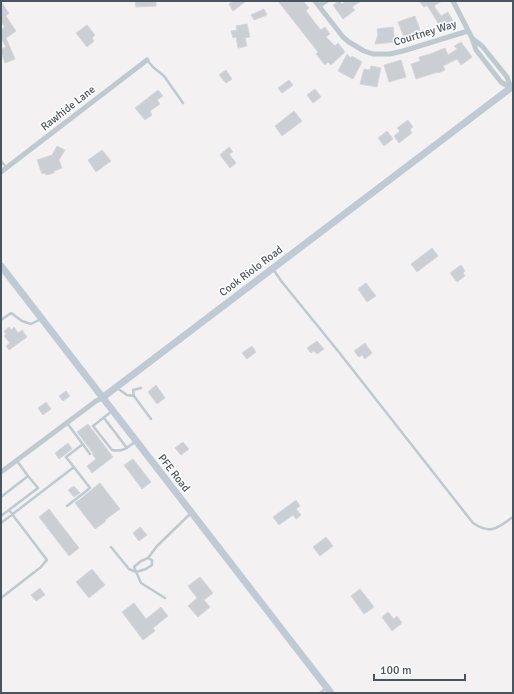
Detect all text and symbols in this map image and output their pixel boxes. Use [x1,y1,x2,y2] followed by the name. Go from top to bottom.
[392,17,459,49] street label: Courtney Way
[38,83,98,133] street label: Rawhide Lane
[217,243,285,299] street label: Cook Riolo Road
[155,452,193,495] street label: PFE Road
[374,656,465,682] scale bar
[380,663,412,678] text: 100 m

